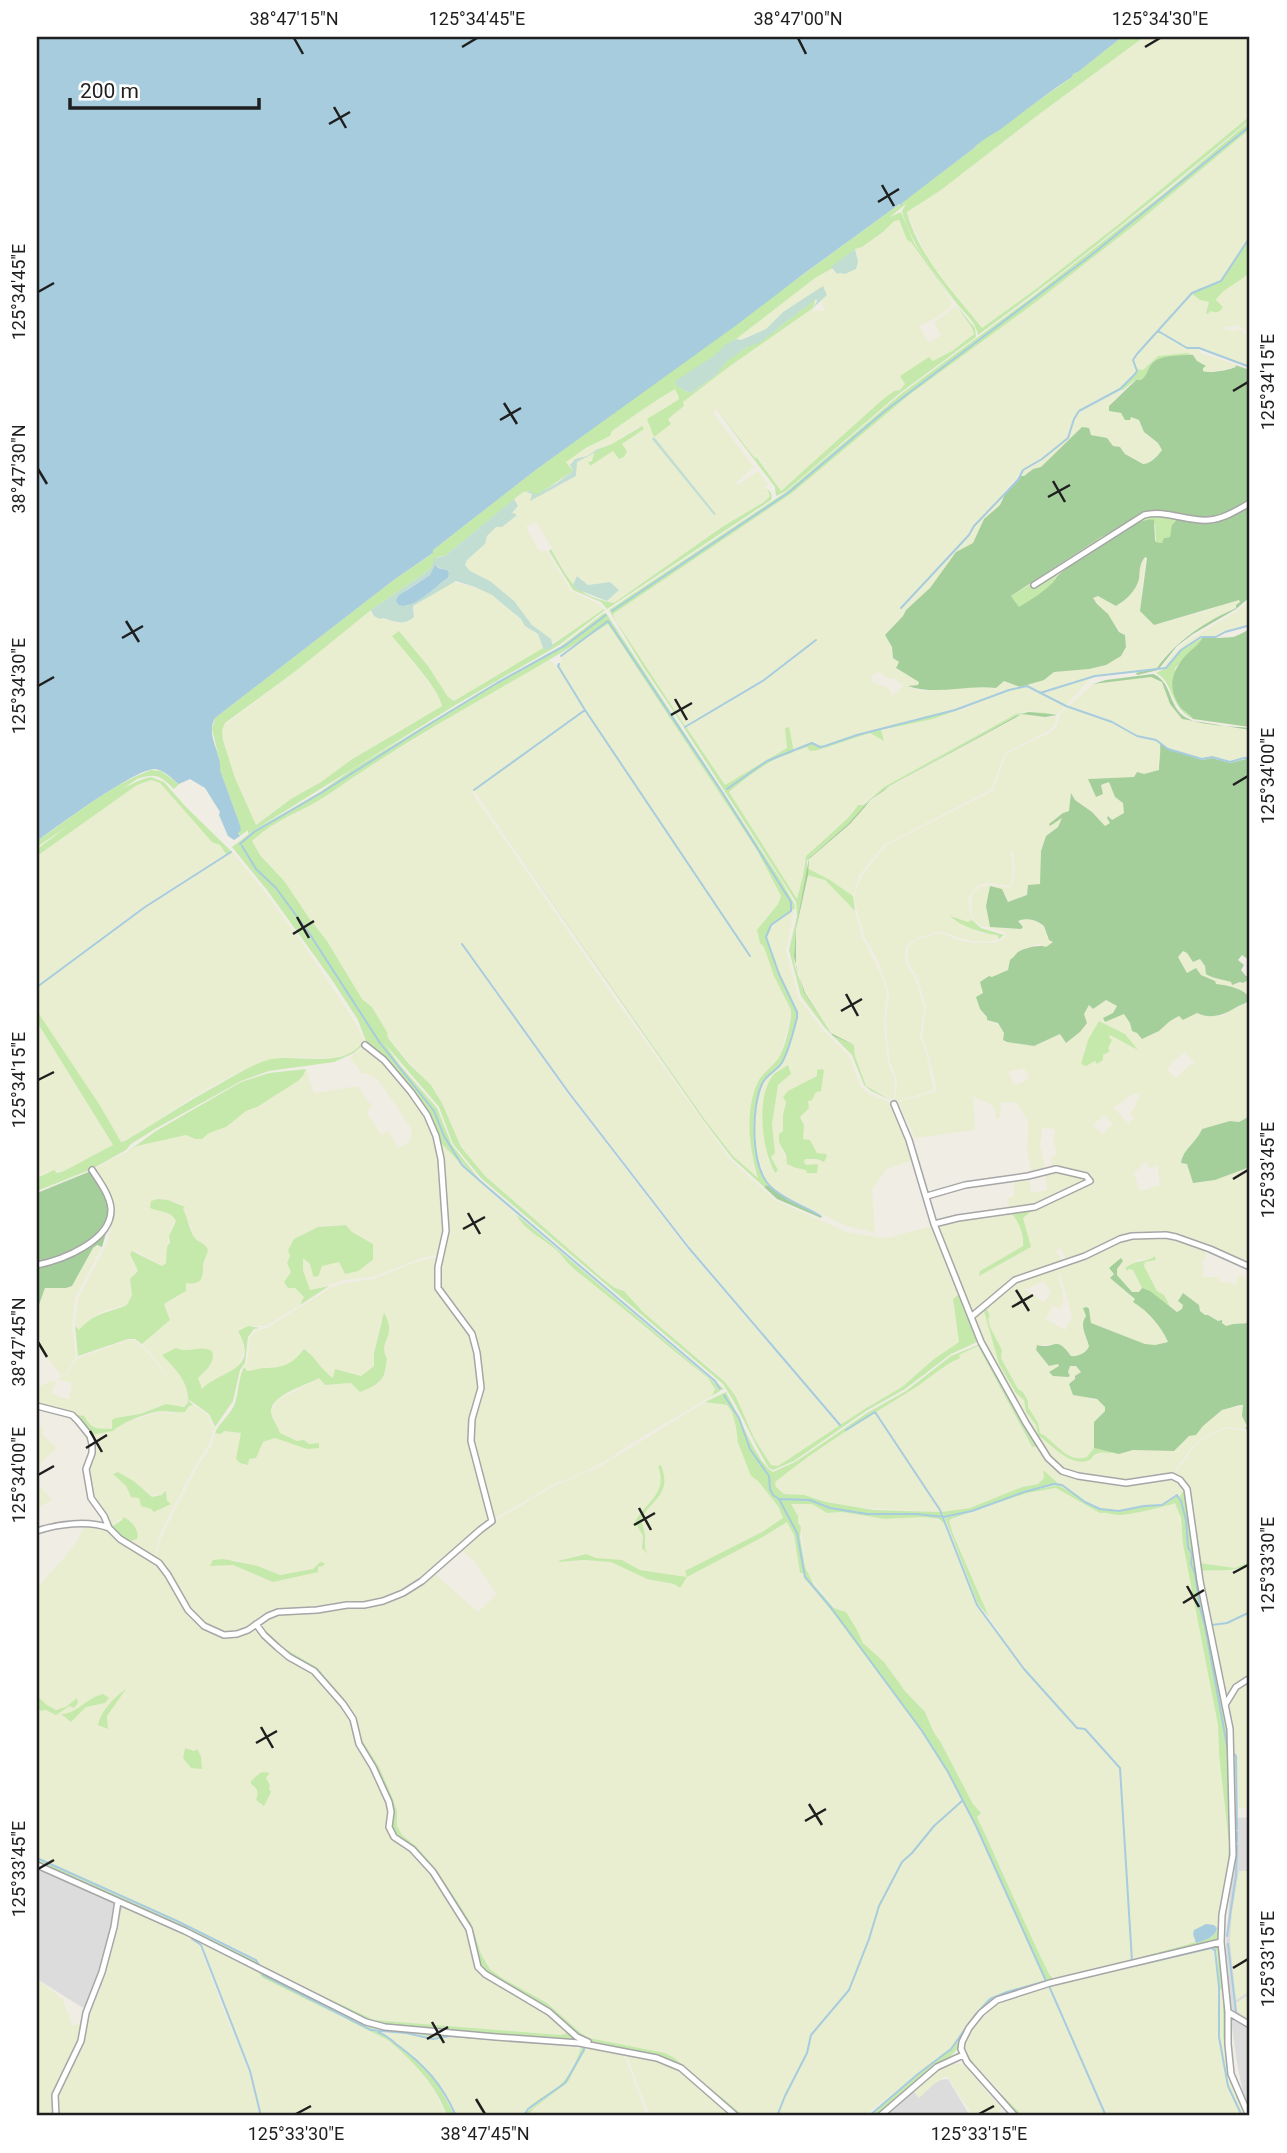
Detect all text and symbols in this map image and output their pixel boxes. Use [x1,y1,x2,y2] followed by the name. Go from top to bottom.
[249,8,339,29] text: 38°47'15"N
[429,8,525,29] text: 125°34'45"E
[753,8,843,29] text: 38°47'00"N
[1112,8,1208,29] text: 125°34'30"E
[70,66,259,110] scale bar
[80,79,139,103] text: 200 m
[8,244,29,340] text: 125°34'45"E
[1257,334,1278,430] text: 125°34'15"E
[8,424,29,514] text: 38°47'30"N
[8,638,29,734] text: 125°34'30"E
[1257,728,1278,824] text: 125°34'00"E
[8,1032,29,1128] text: 125°34'15"E
[1257,1122,1278,1218] text: 125°33'45"E
[8,1297,29,1387] text: 38°47'45"N
[8,1427,29,1523] text: 125°34'00"E
[1257,1517,1278,1613] text: 125°33'30"E
[8,1821,29,1917] text: 125°33'45"E
[1257,1911,1278,2007] text: 125°33'15"E
[248,2123,344,2144] text: 125°33'30"E
[440,2123,530,2144] text: 38°47'45"N
[931,2123,1027,2144] text: 125°33'15"E

